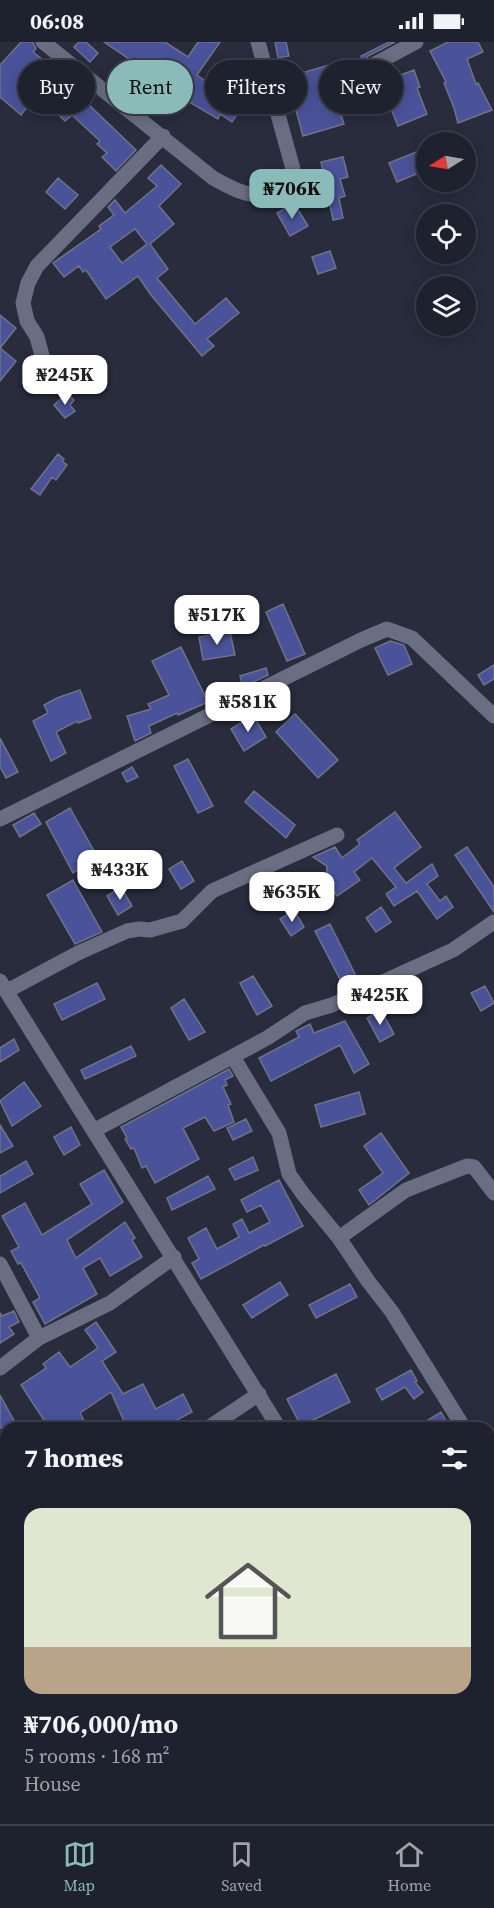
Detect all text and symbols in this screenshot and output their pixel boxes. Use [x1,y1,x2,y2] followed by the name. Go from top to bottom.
[30,6,84,36] text: 06:08
[18,60,95,114] chip: Buy
[107,60,193,114] chip: Rent
[205,60,307,114] chip: Filters
[319,60,403,114] chip: New
[416,132,476,192] north arrow
[416,132,476,336] map controls
[250,169,334,220] pin: ₦706K
[263,174,321,202] text: ₦706K
[416,204,476,264] button: locate
[416,276,476,336] button: layers
[23,355,107,406] pin: ₦245K
[36,360,94,388] text: ₦245K
[175,595,259,646] pin: ₦517K
[188,600,246,628] text: ₦517K
[206,682,290,733] pin: ₦581K
[219,687,277,715] text: ₦581K
[78,850,162,901] pin: ₦433K
[91,855,149,883] text: ₦433K
[250,872,334,923] pin: ₦635K
[263,877,321,905] text: ₦635K
[338,975,422,1026] pin: ₦425K
[351,980,409,1008] text: ₦425K
[24,1440,123,1476] text: 7 homes
[438,1442,471,1475] icon: filters
[194,1547,302,1655] icon: home
[24,1706,178,1742] text: ₦706,000/mo
[24,1742,170,1770] text: 5 rooms · 168 m²
[24,1770,81,1798] text: House
[63,1838,96,1896] tab: Map
[221,1838,262,1896] tab: Saved
[388,1838,431,1896] tab: Home

